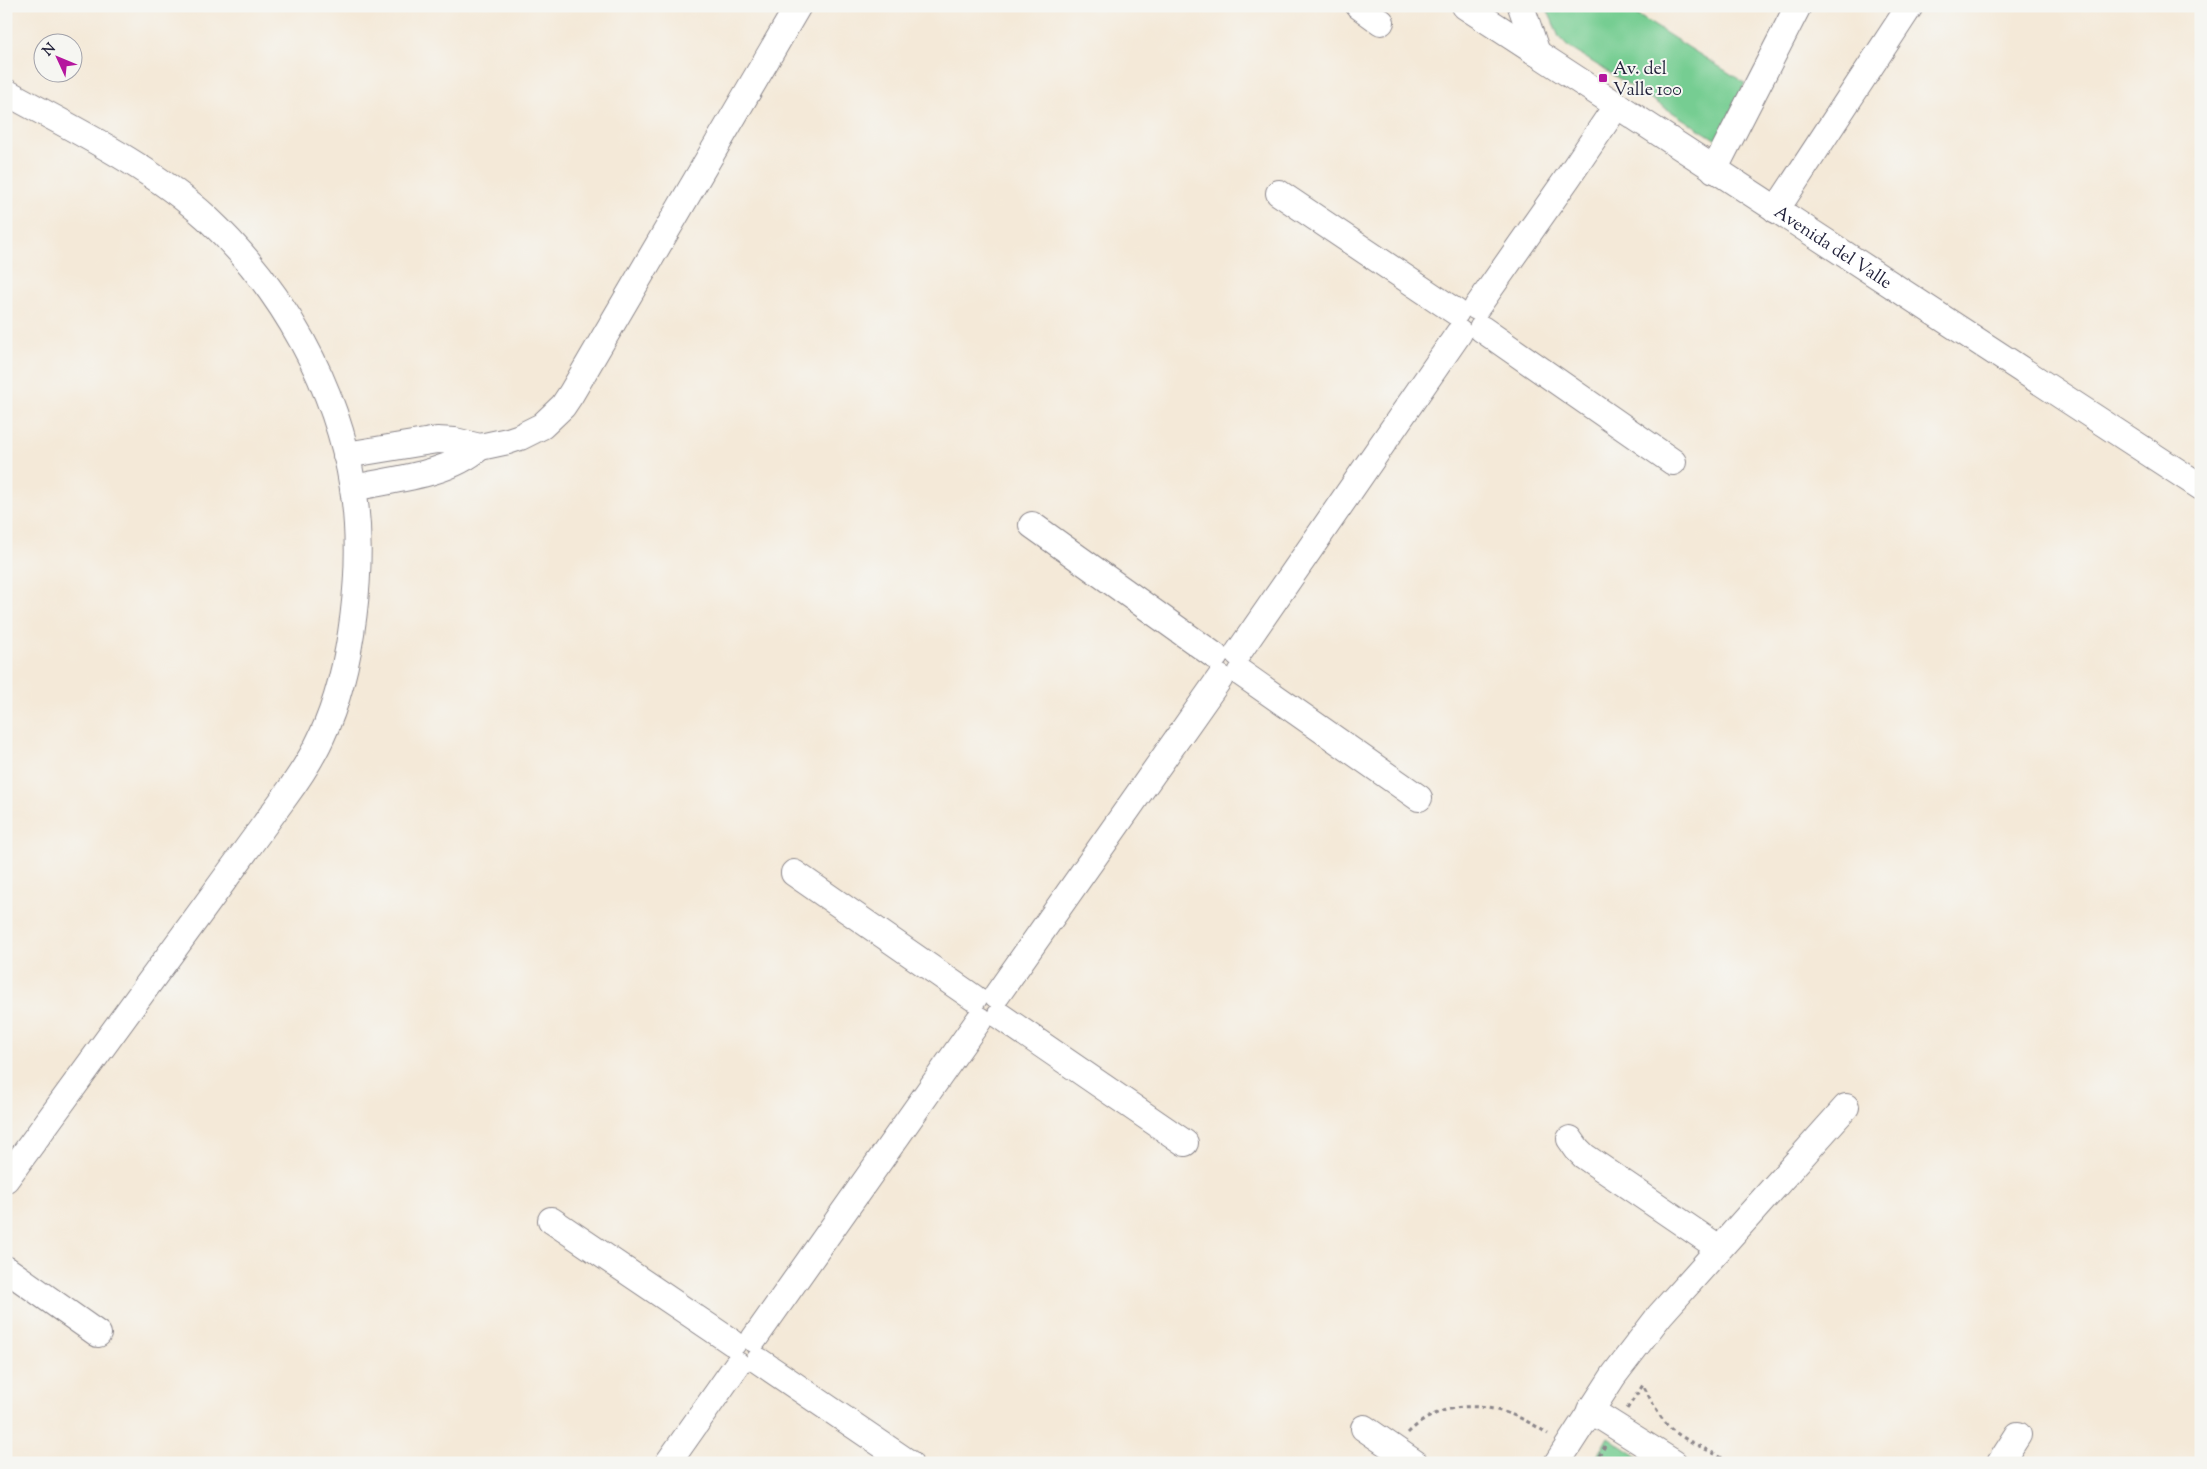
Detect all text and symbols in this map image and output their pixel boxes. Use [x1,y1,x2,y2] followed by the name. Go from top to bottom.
[32,32,82,82] north arrow
[39,39,61,61] text: N
[1613,57,1682,104] place label: Av. del Valle 100
[1597,72,1609,84] marker: Av. del Valle 100
[1768,200,1896,297] street label: Avenida del Valle

